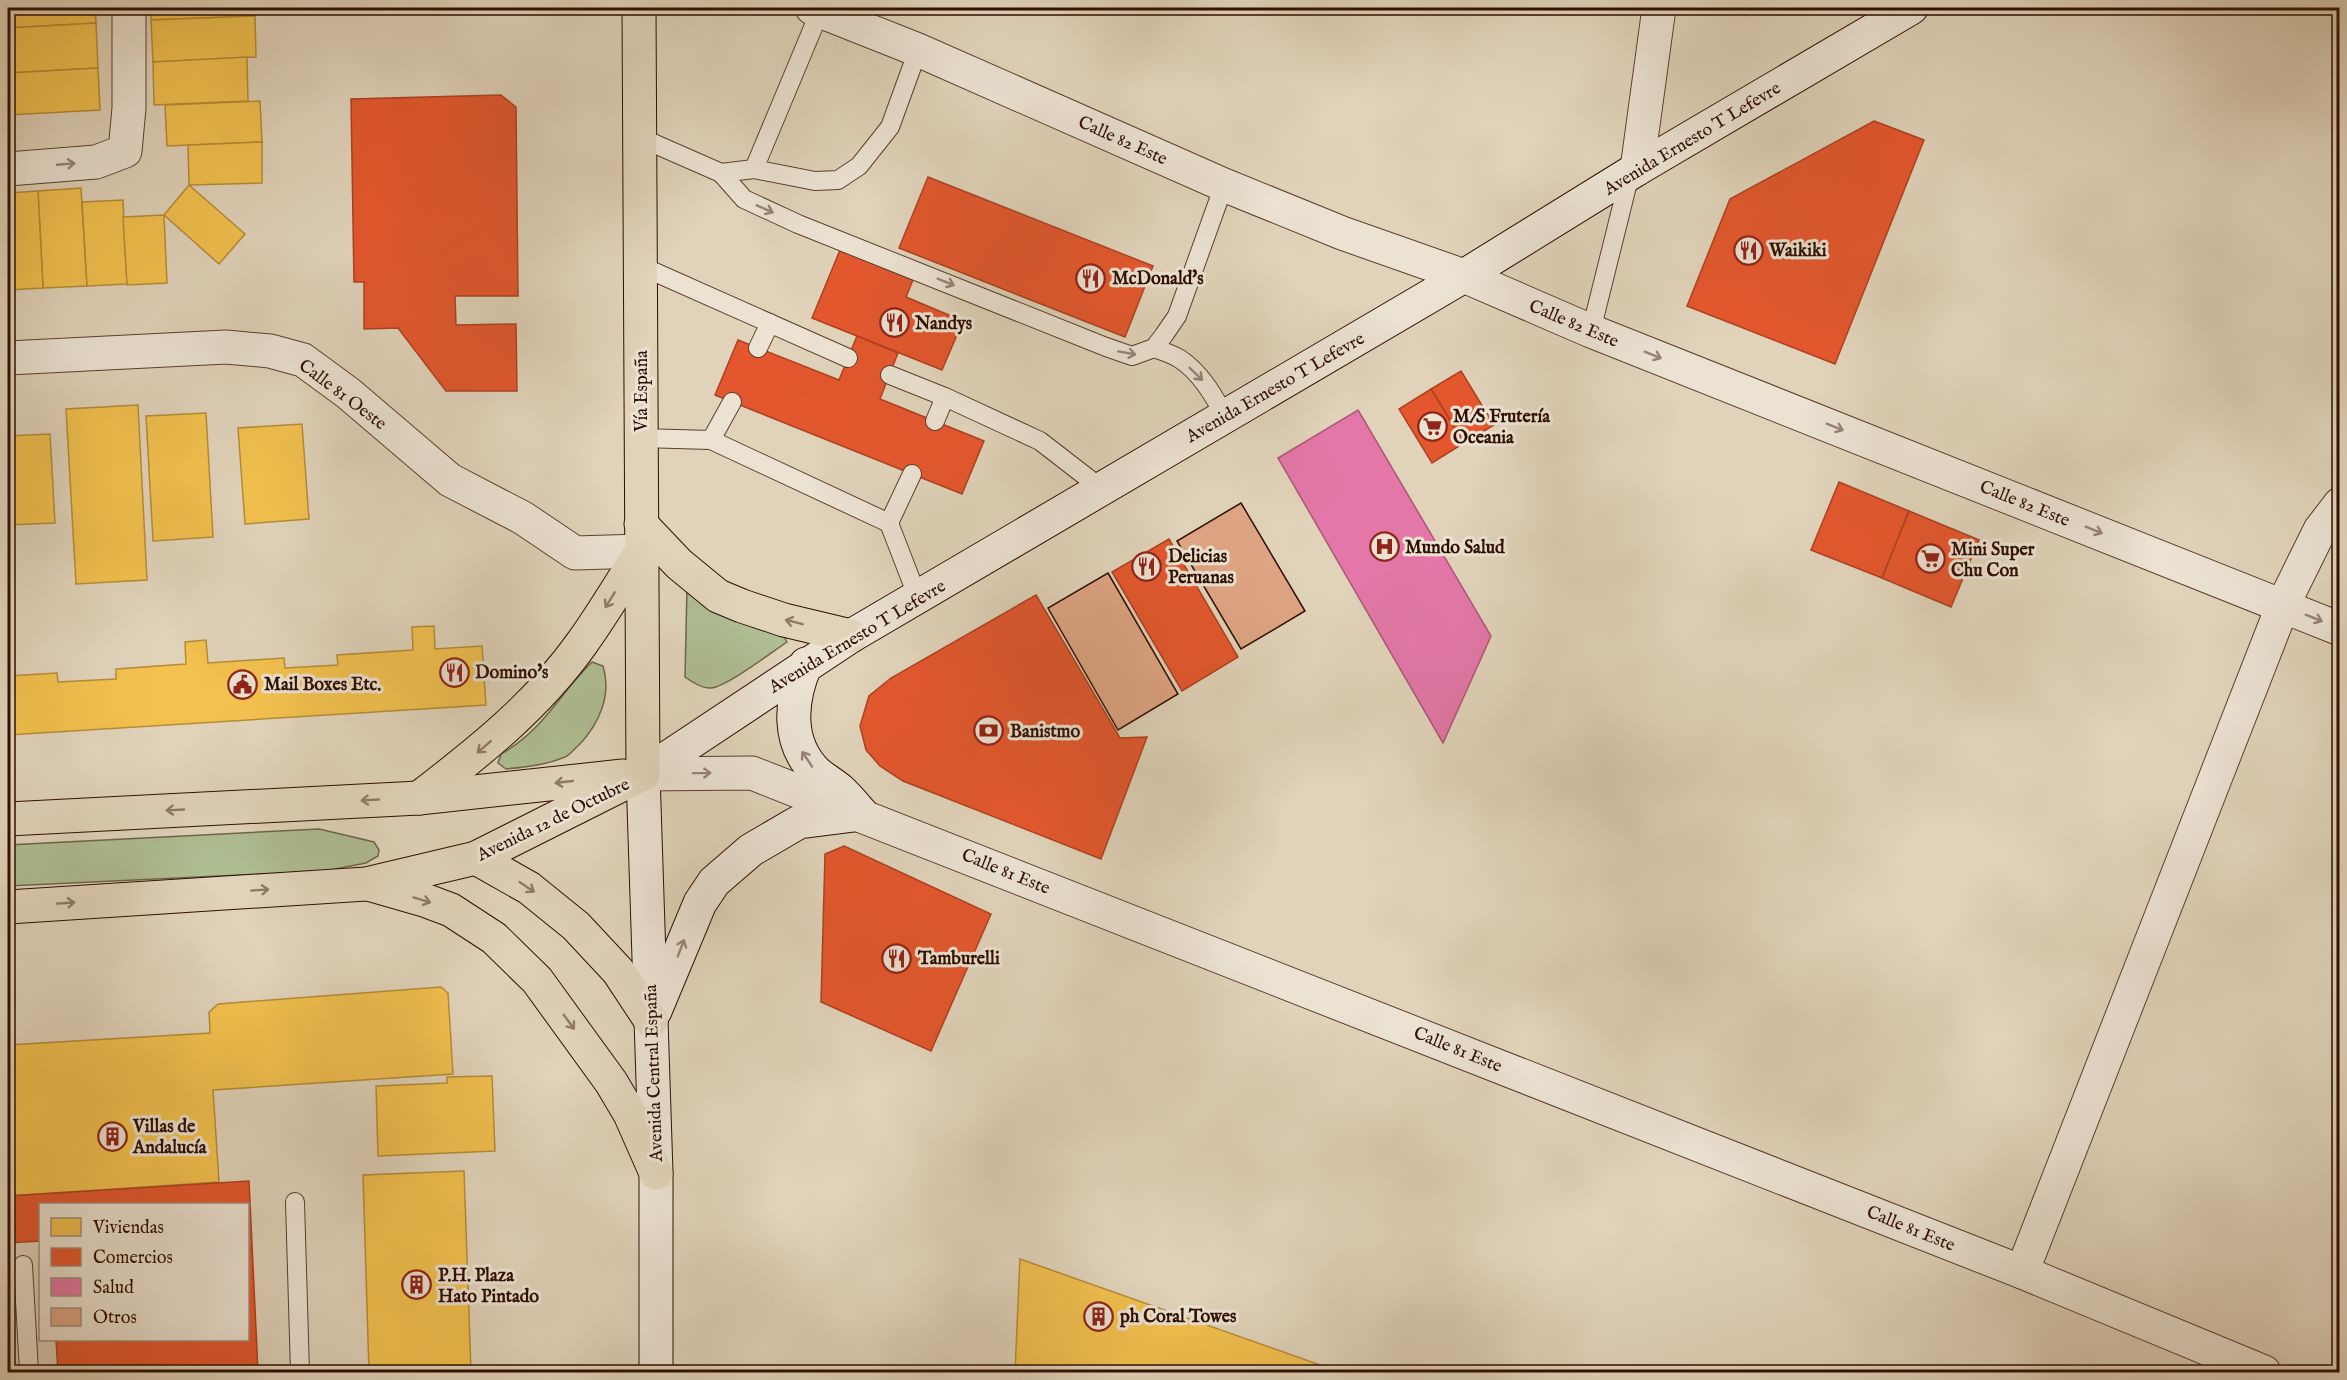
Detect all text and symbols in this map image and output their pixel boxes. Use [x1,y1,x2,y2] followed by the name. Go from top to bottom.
[1599,77,1785,202] street label: Avenida Ernesto T Lefevre
[1074,111,1171,171] street label: Calle 82 Este
[55,159,75,170] one-way arrow
[756,204,774,215] one-way arrow
[1732,234,1764,266] restaurant icon: Waikiki
[1768,240,1827,263] place label: Waikiki
[1075,262,1107,294] restaurant icon: McDonald's
[1112,268,1204,291] place label: McDonald's
[936,277,954,288] one-way arrow
[1525,295,1622,354] street label: Calle 82 Este
[878,307,910,339] restaurant icon: Nandys
[914,313,973,336] place label: Nandys
[1181,328,1369,449] street label: Avenida Ernesto T Lefevre
[1117,348,1136,359] one-way arrow
[631,350,654,433] street label: Vía España
[1644,350,1662,361] one-way arrow
[294,355,391,436] street label: Calle 81 Oeste
[1189,367,1204,381] one-way arrow
[1453,406,1551,450] place label: M/S Frutería Oceania
[1416,410,1448,442] supermarket icon: M/S Frutería Oceania
[1825,422,1843,433] one-way arrow
[1976,476,2073,533] street label: Calle 82 Este
[2084,525,2103,536] one-way arrow
[1368,531,1400,563] hospital icon: Mundo Salud
[1405,537,1505,560] place label: Mundo Salud
[1951,539,2035,583] place label: Mini Super Chu Con
[1914,543,1946,575] supermarket icon: Mini Super Chu Con
[1168,546,1235,590] place label: Delicias Peruanas
[1131,550,1163,582] restaurant icon: Delicias Peruanas
[764,575,950,700] street label: Avenida Ernesto T Lefevre
[603,591,616,608] one-way arrow
[2304,613,2323,624] one-way arrow
[785,616,804,627] one-way arrow
[438,656,470,688] restaurant icon: Domino's
[475,662,549,685] place label: Domino's
[227,668,259,700] public building icon: Mail Boxes Etc.
[264,674,381,697] place label: Mail Boxes Etc.
[973,715,1005,747] bank icon: Banistmo
[1010,721,1080,744] place label: Banistmo
[476,741,492,754] one-way arrow
[800,750,813,767] one-way arrow
[691,768,711,779] one-way arrow
[473,773,634,868] street label: Avenida 12 de Octubre
[555,777,575,788] one-way arrow
[360,794,380,805] one-way arrow
[166,804,186,815] one-way arrow
[958,844,1053,901] street label: Calle 81 Este
[518,881,535,894] one-way arrow
[250,885,270,896] one-way arrow
[412,895,431,906] one-way arrow
[55,897,75,908] one-way arrow
[677,939,688,957] one-way arrow
[881,942,913,974] restaurant icon: Tamburelli
[917,948,1000,971] place label: Tamburelli
[640,984,669,1163] street label: Avenida Central España
[563,1013,575,1029] one-way arrow
[1410,1022,1505,1079] street label: Calle 81 Este
[132,1116,208,1160] place label: Villas de Andalucía
[96,1120,128,1152] building icon: Villas de Andalucía
[1863,1201,1958,1258] street label: Calle 81 Este
[39,1203,249,1341] legend
[92,1217,164,1240] text: Viviendas
[93,1247,173,1270] text: Comercios
[438,1265,539,1309] place label: P.H. Plaza Hato Pintado
[401,1269,433,1301] building icon: P.H. Plaza Hato Pintado
[93,1277,134,1300] text: Salud
[1083,1300,1115,1332] building icon: ph Coral Towes
[1119,1306,1237,1329] place label: ph Coral Towes
[93,1307,137,1330] text: Otros

